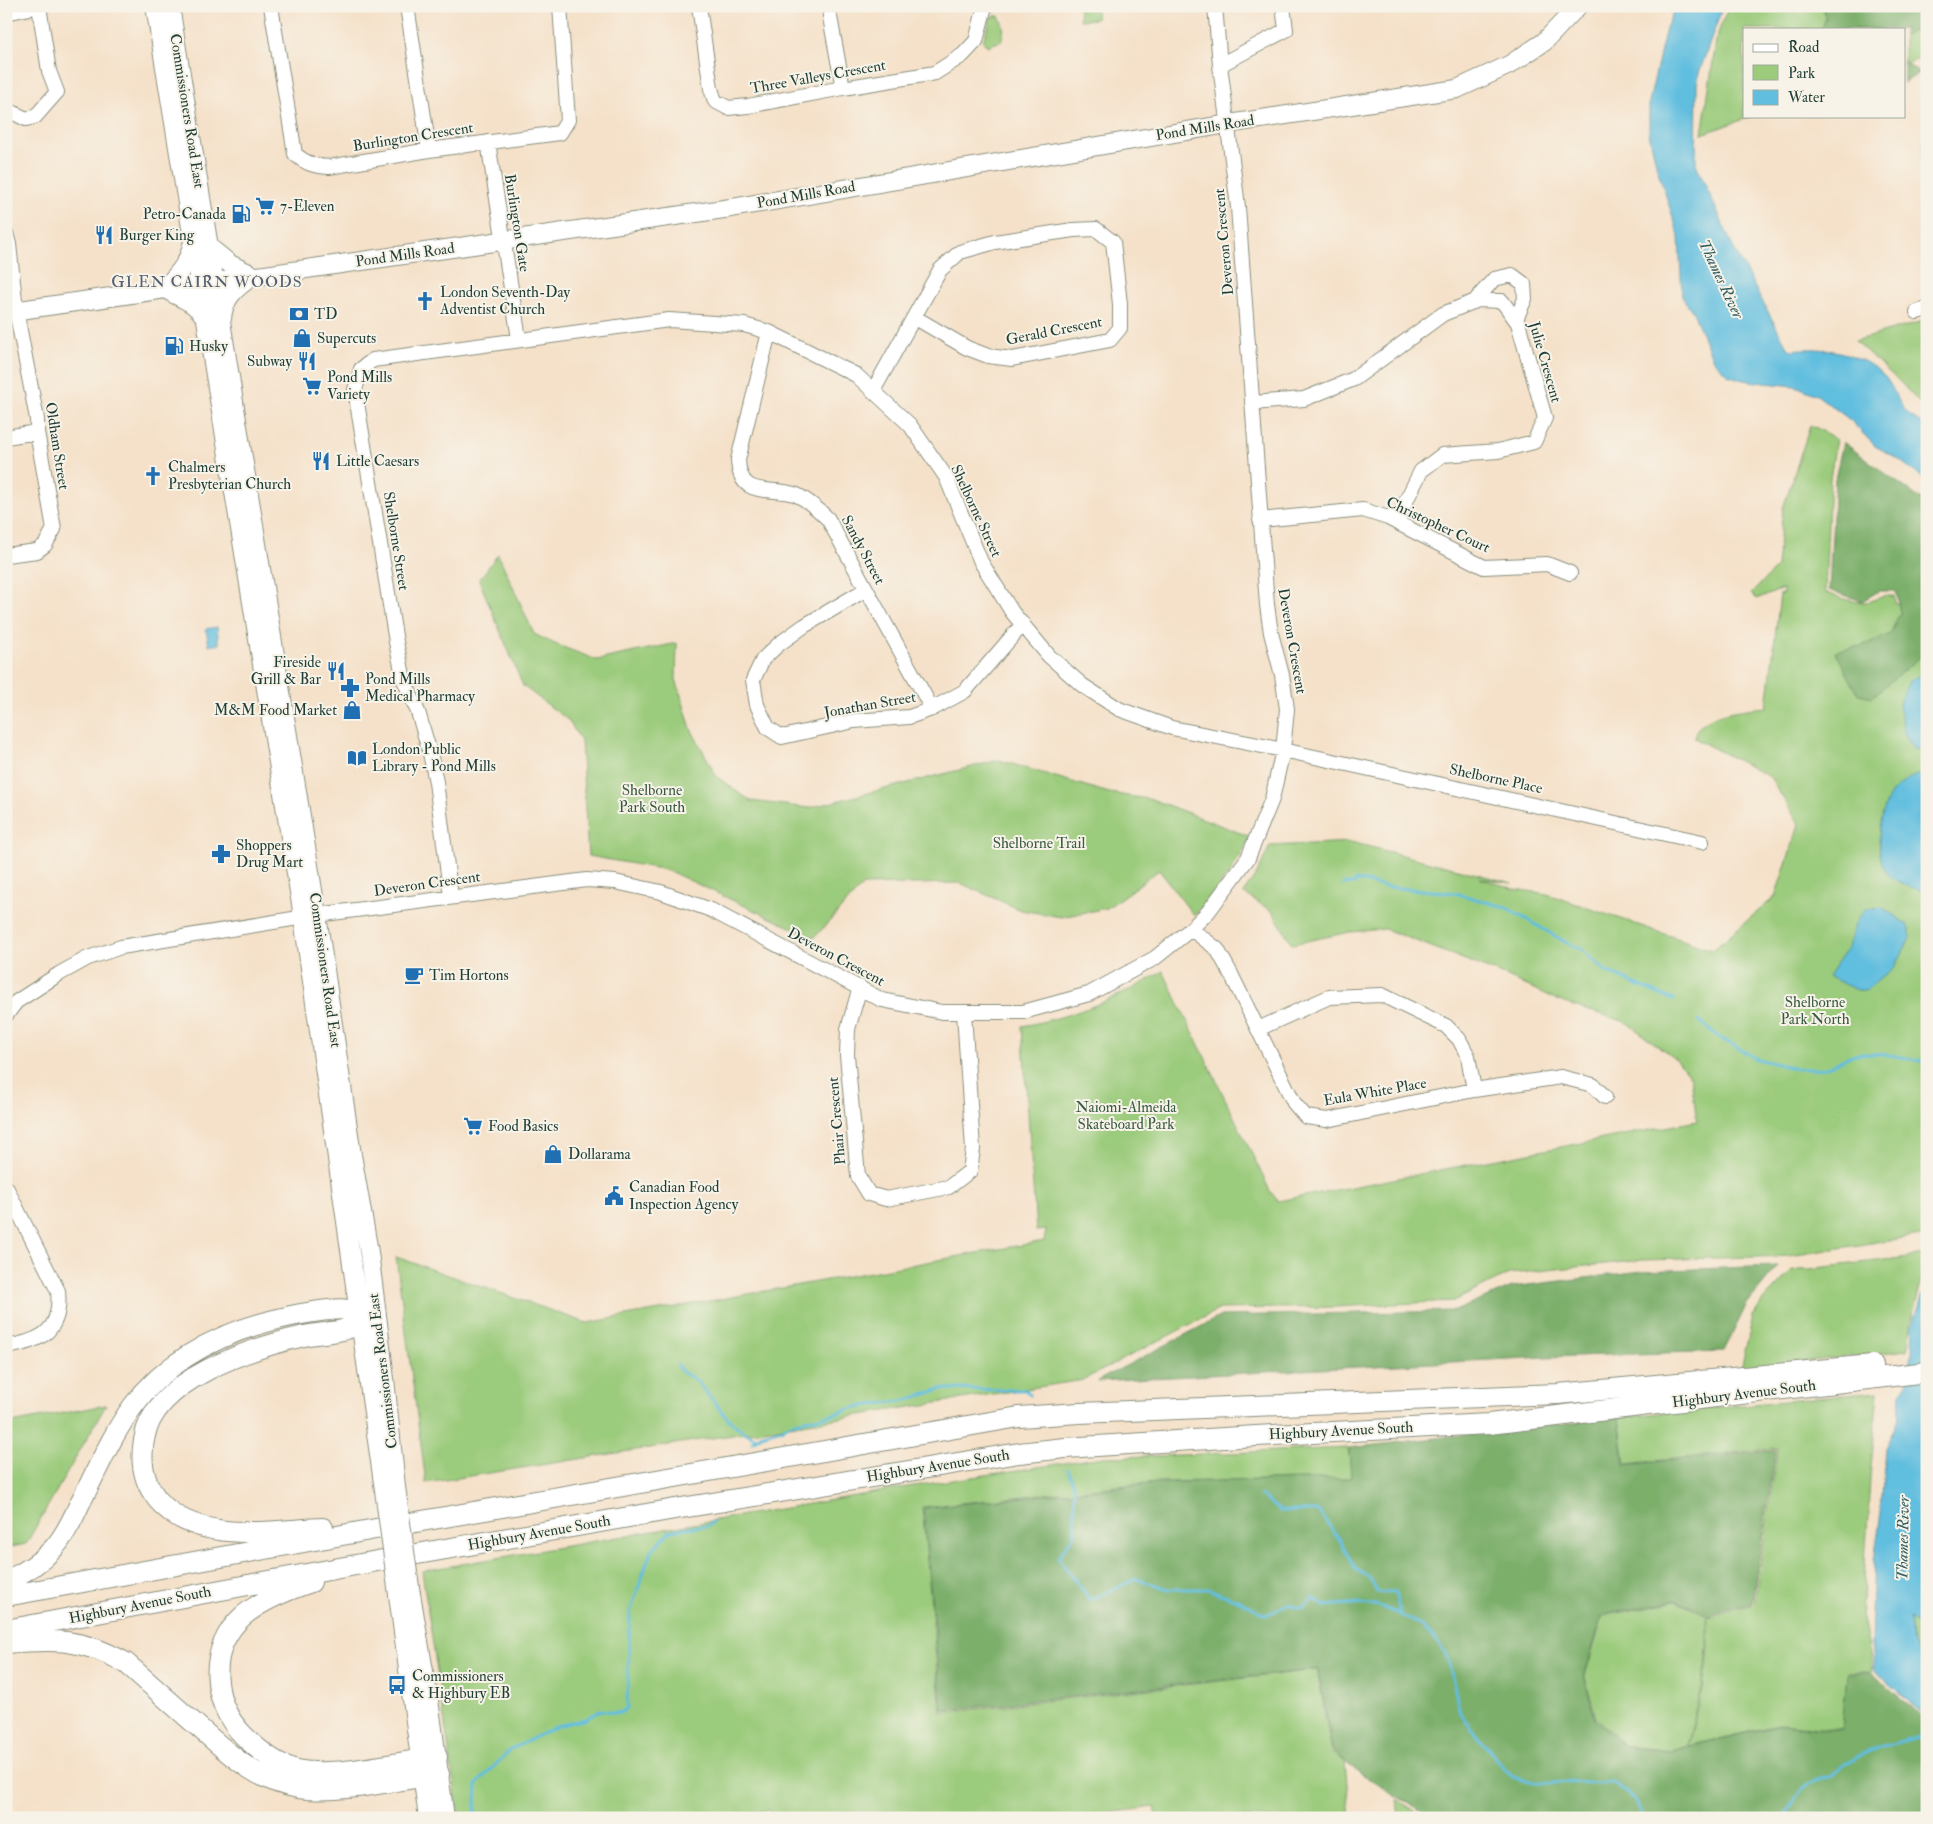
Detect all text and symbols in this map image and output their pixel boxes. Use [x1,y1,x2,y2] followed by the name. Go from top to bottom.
[1743,28,1906,118] legend
[165,32,209,190] street label: Commissioners Road East
[1788,38,1820,57] text: Road
[749,56,887,98] street label: Three Valleys Crescent
[1788,64,1815,83] text: Park
[1787,88,1825,107] text: Water
[1154,111,1256,145] street label: Pond Mills Road
[351,118,475,156] street label: Burlington Crescent
[500,173,534,273] street label: Burlington Gate
[755,177,857,213] street label: Pond Mills Road
[1210,188,1238,296] street label: Deveron Crescent
[254,195,276,217] supermarket icon: 7-Eleven
[280,197,335,216] place label: 7-Eleven
[230,203,252,225] fuel station icon: Petro-Canada
[143,205,227,224] place label: Petro-Canada
[93,224,115,246] restaurant icon: Burger King
[119,226,195,245] place label: Burger King
[1694,236,1748,323] water label: Thames River
[354,239,456,271] street label: Pond Mills Road
[111,272,303,292] district label: GLEN CAIRN WOODS
[439,283,571,319] place label: London Seventh-Day Adventist Church
[414,290,436,312] church icon: London Seventh-Day Adventist Church
[288,303,310,325] bank icon: TD
[314,305,337,324] place label: TD
[1004,312,1104,350] street label: Gerald Crescent
[1523,318,1566,405] street label: Julie Crescent
[291,327,313,349] shop icon: Supercuts
[317,329,376,349] place label: Supercuts
[163,335,185,357] fuel station icon: Husky
[189,337,228,356] place label: Husky
[296,350,318,372] restaurant icon: Subway
[247,352,292,371] place label: Subway
[327,368,392,404] place label: Pond Mills Variety
[301,375,323,397] supermarket icon: Pond Mills Variety
[41,401,73,491] street label: Oldham Street
[310,450,332,472] restaurant icon: Little Caesars
[336,452,419,471] place label: Little Caesars
[168,458,291,494] place label: Chalmers Presbyterian Church
[946,462,1006,560] street label: Shelborne Street
[142,465,164,487] church icon: Chalmers Presbyterian Church
[379,490,413,592] street label: Shelborne Street
[1383,493,1493,558] street label: Christopher Court
[837,512,889,588] street label: Sandy Street
[1273,586,1311,696] street label: Deveron Crescent
[251,653,321,689] place label: Fireside Grill & Bar
[325,660,347,682] restaurant icon: Fireside Grill & Bar
[365,670,475,706] place label: Pond Mills Medical Pharmacy
[339,677,361,699] pharmacy icon: Pond Mills Medical Pharmacy
[822,688,918,724] street label: Jonathan Street
[341,699,363,721] shop icon: M&M Food Market
[214,701,337,720] place label: M&M Food Market
[372,740,496,776] place label: London Public Library - Pond Mills
[346,747,368,769] library icon: London Public Library - Pond Mills
[1448,760,1544,798] street label: Shelborne Place
[619,781,685,817] park label: Shelborne Park South
[993,834,1085,853] park label: Shelborne Trail
[236,836,303,872] place label: Shoppers Drug Mart
[210,843,232,865] pharmacy icon: Shoppers Drug Mart
[373,867,482,901] street label: Deveron Crescent
[305,891,345,1049] street label: Commissioners Road East
[784,923,888,991] street label: Deveron Crescent
[403,964,425,986] cafe icon: Tim Hortons
[429,966,509,985] place label: Tim Hortons
[1780,993,1850,1029] park label: Shelborne Park North
[1322,1074,1428,1110] street label: Eula White Place
[824,1076,850,1166] street label: Phair Crescent
[1075,1098,1177,1134] park label: Naiomi-Almeida Skateboard Park
[462,1115,484,1137] supermarket icon: Food Basics
[488,1117,558,1136] place label: Food Basics
[542,1143,564,1165] shop icon: Dollarama
[568,1145,632,1164] place label: Dollarama
[629,1178,739,1215] place label: Canadian Food Inspection Agency
[603,1185,625,1207] public building icon: Canadian Food Inspection Agency
[364,1292,402,1450] street label: Commissioners Road East
[1671,1376,1817,1412] street label: Highbury Avenue South
[1268,1418,1414,1444] street label: Highbury Avenue South
[865,1445,1011,1487] street label: Highbury Avenue South
[1892,1494,1914,1581] water label: Thames River
[466,1511,612,1555] street label: Highbury Avenue South
[67,1582,213,1628] street label: Highbury Avenue South
[412,1667,510,1703] place label: Commissioners & Highbury EB
[386,1674,408,1696] bus stop icon: Commissioners & Highbury EB

